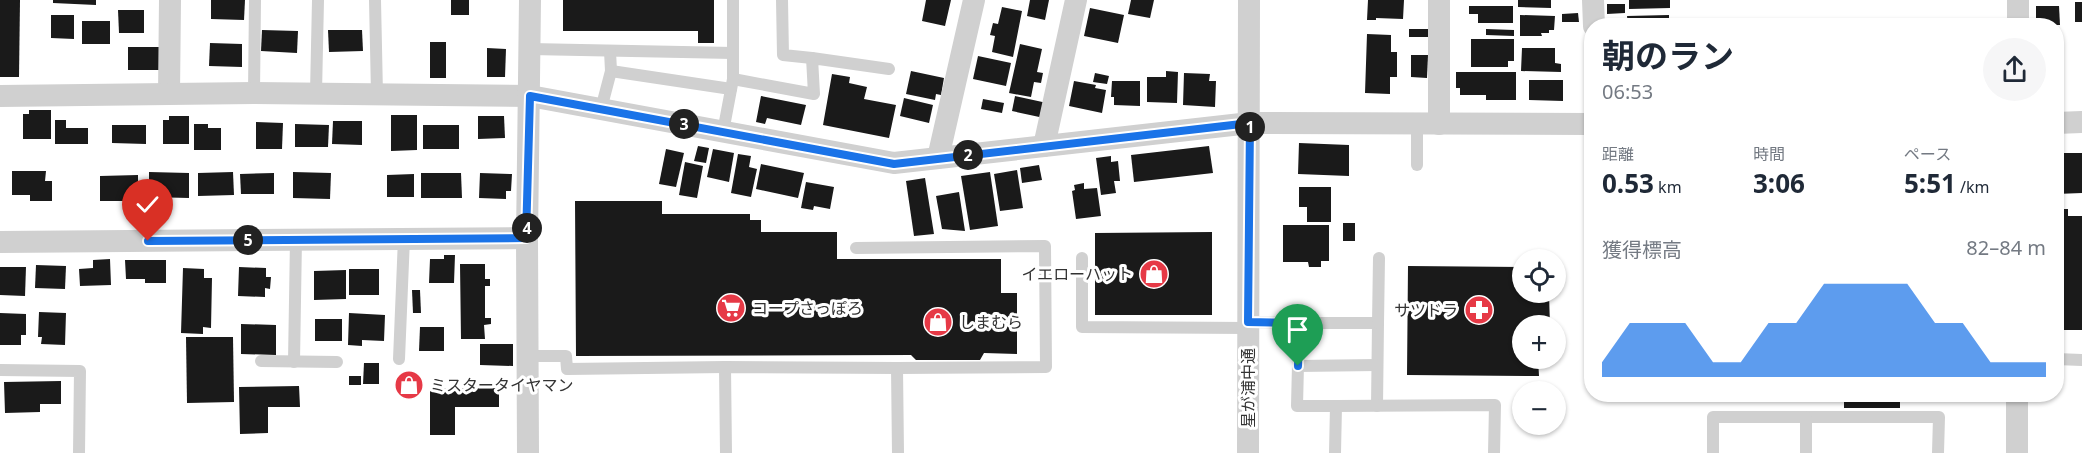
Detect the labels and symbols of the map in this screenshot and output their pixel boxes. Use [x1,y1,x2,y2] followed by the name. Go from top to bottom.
[669,109,699,139] pin: 3
[1235,112,1265,142] pin: 1
[953,140,983,170] pin: 2
[122,179,173,241] pin
[512,213,542,243] pin: 4
[233,225,263,255] pin: 5
[1138,258,1170,290] shop icon: イエローハット
[1021,263,1133,285] place label: イエローハット
[715,292,747,324] supermarket icon: コープさっぽろ
[1463,294,1495,326] pharmacy icon: サツドラ
[752,297,863,319] place label: コープさっぽろ
[1394,299,1458,321] place label: サツドラ
[1272,304,1323,366] pin
[922,306,954,338] shop icon: しまむら
[959,311,1023,333] place label: しまむら
[1237,348,1259,428] street label: 星が浦中通
[393,369,425,401] shop icon: ミスタータイヤマン
[430,374,574,396] place label: ミスタータイヤマン

